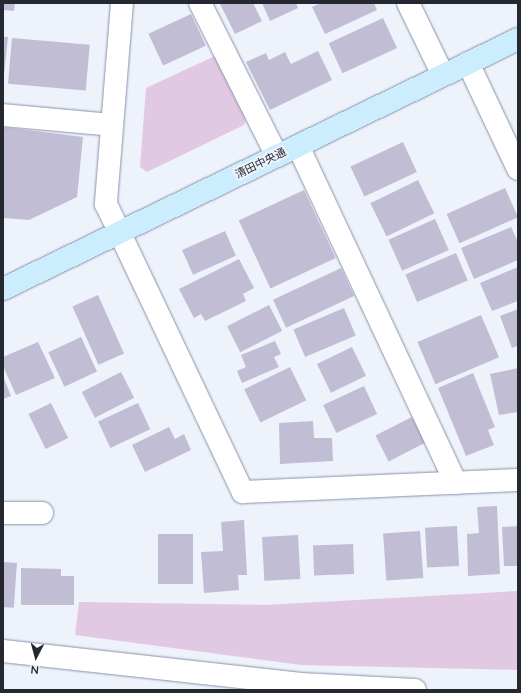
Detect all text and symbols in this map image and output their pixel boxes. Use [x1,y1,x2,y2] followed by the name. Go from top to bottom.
[233,146,289,182] street label: 清田中央通
[16,637,56,677] north arrow
[30,662,40,677] text: N

